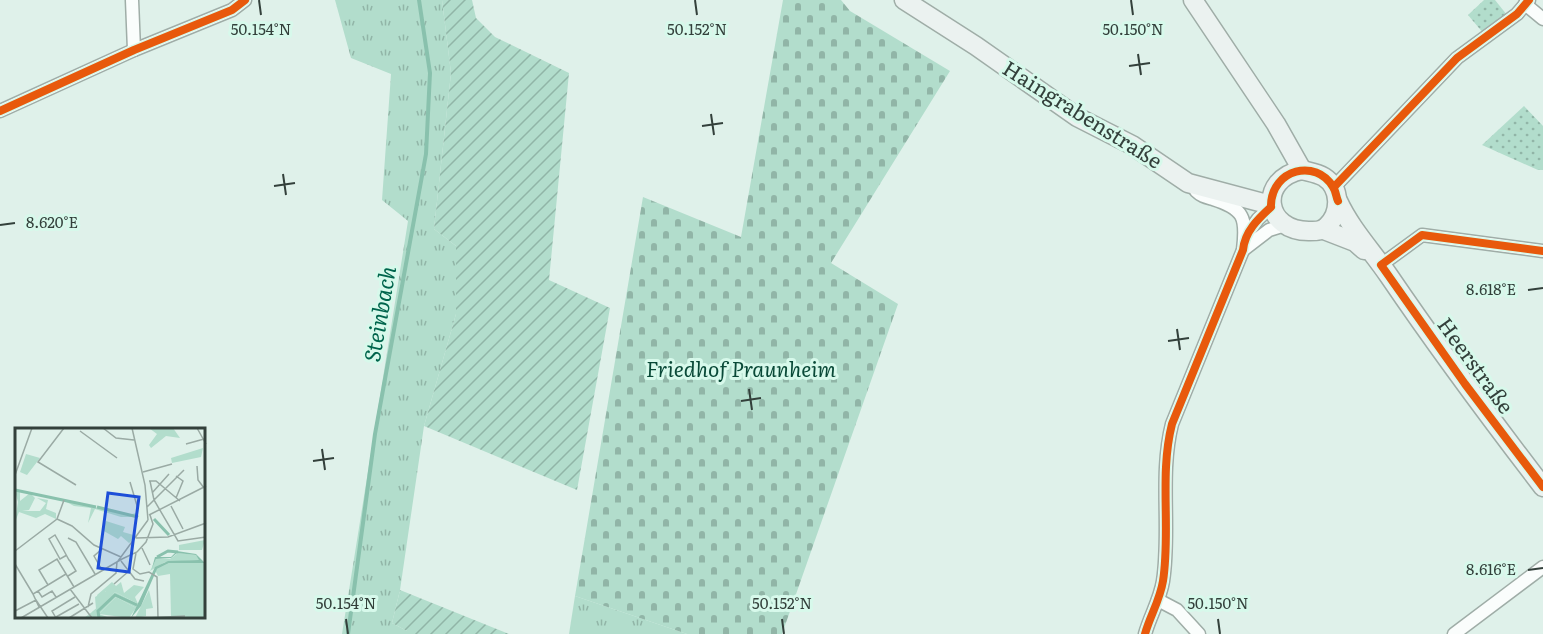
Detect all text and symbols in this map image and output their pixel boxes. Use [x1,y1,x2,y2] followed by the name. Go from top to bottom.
[231,17,291,40] text: 50.154°N
[667,17,727,40] text: 50.152°N
[1102,17,1164,40] text: 50.150°N
[998,51,1169,175] street label: Haingrabenstraße
[26,210,78,233] text: 8.620°E
[354,263,403,364] water label: Steinbach
[1466,277,1516,300] text: 8.618°E
[1431,310,1523,419] street label: Heerstraße
[646,352,837,383] park label: Friedhof Praunheim
[15,428,206,619] inset map
[1466,557,1516,580] text: 8.616°E
[316,591,376,614] text: 50.154°N
[752,591,812,614] text: 50.152°N
[1187,591,1249,614] text: 50.150°N

